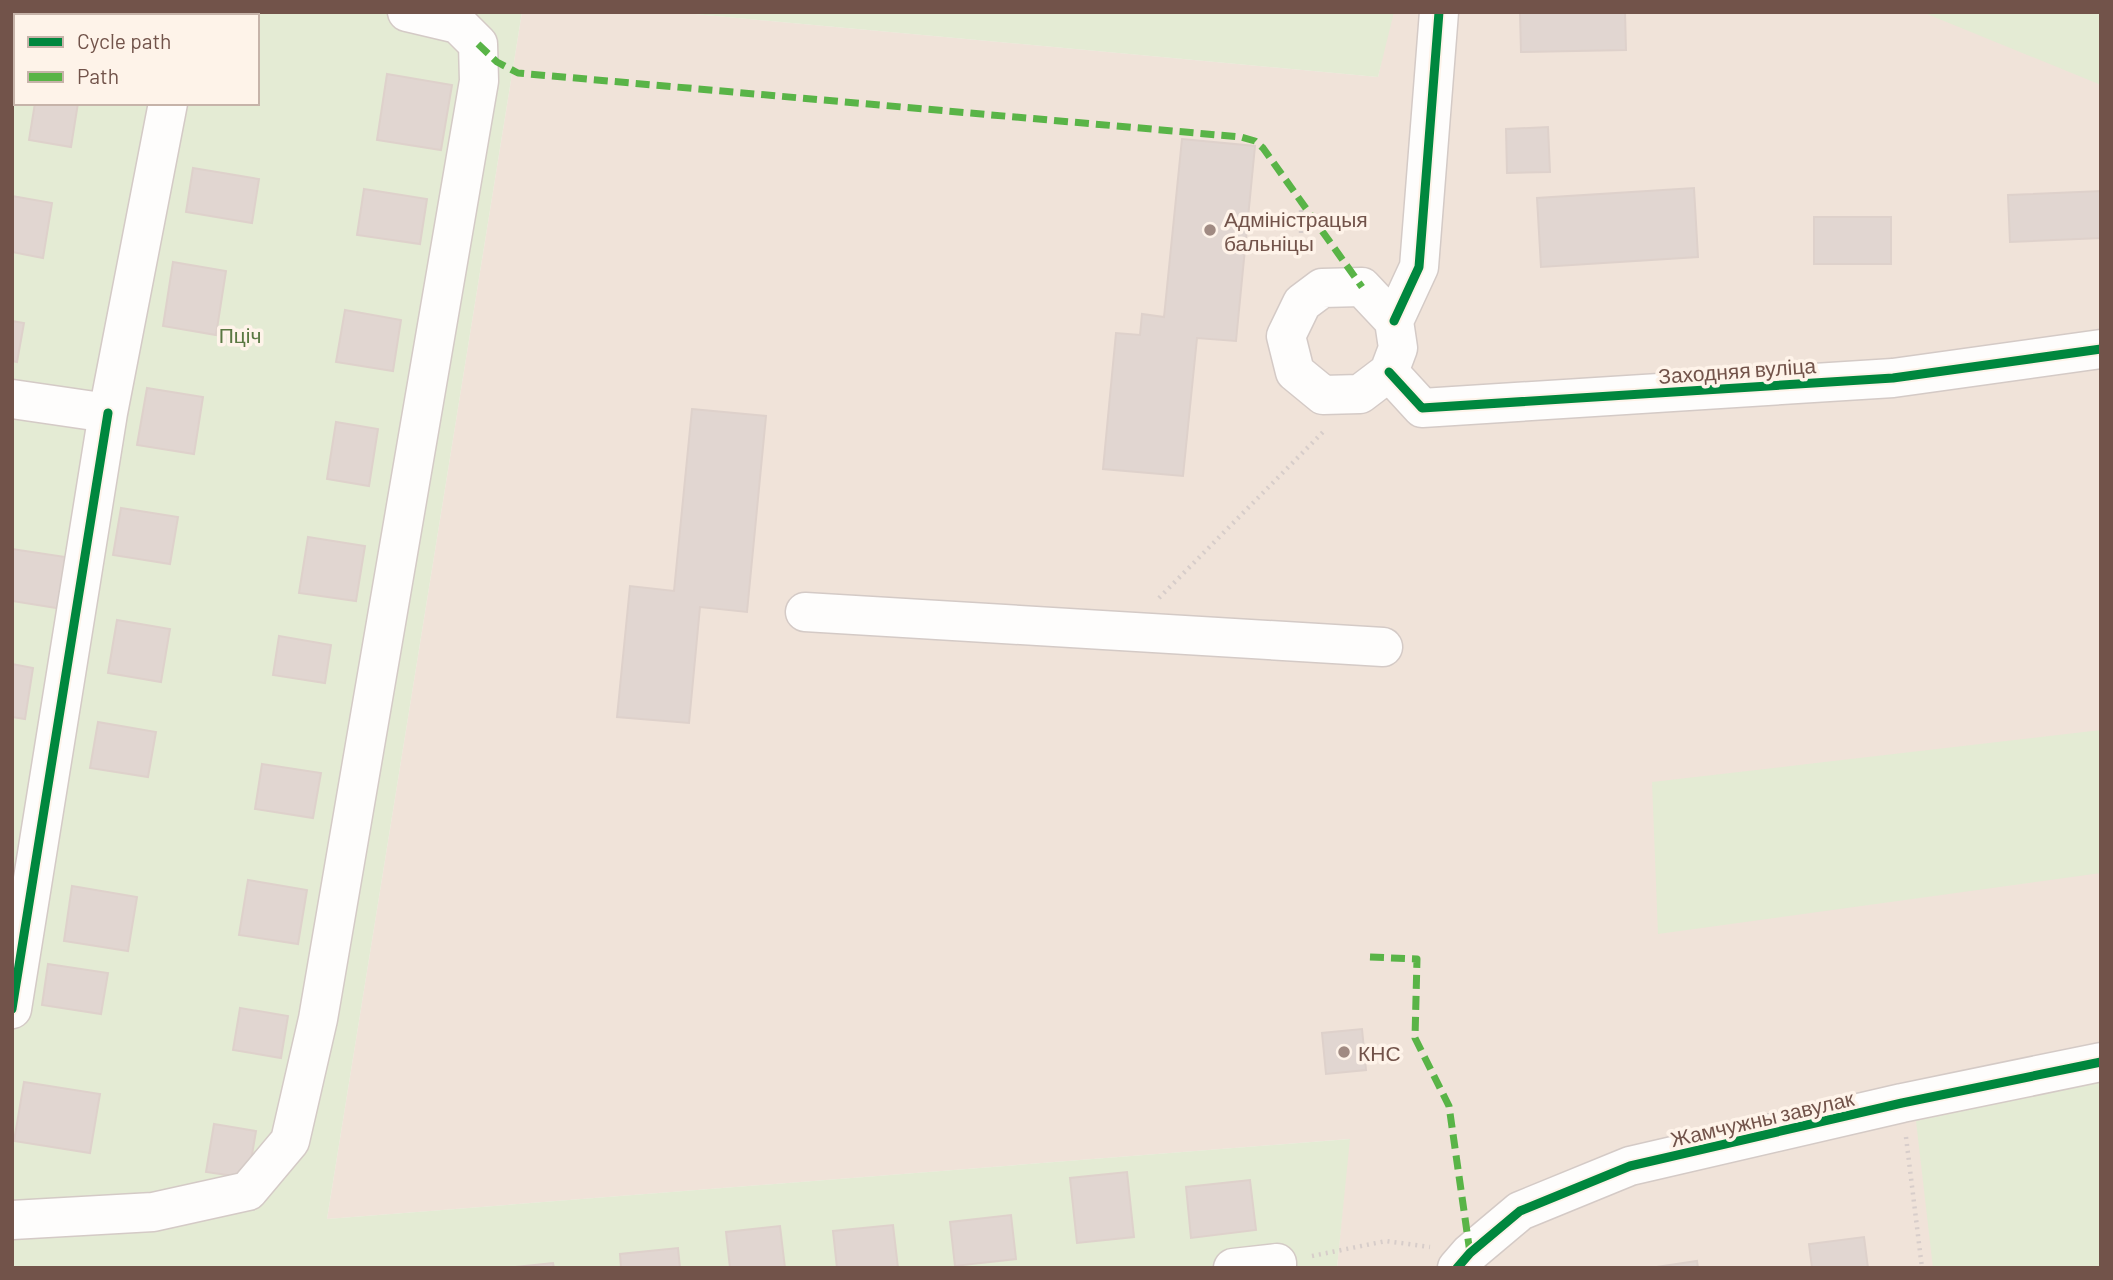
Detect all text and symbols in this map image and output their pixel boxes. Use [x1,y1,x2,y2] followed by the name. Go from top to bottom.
[14,14,259,105] legend
[77,28,171,53] text: Cycle path
[77,63,119,88] text: Path
[1224,206,1368,255] place label: Адміністрацыя бальніцы
[1202,222,1218,238] marker: Адміністрацыя бальніцы
[219,322,261,347] park label: Пціч
[1657,352,1817,388] street label: Заходняя вуліца
[1358,1040,1401,1065] place label: КНС
[1336,1044,1352,1060] marker: КНС
[1668,1085,1857,1151] street label: Жамчужны завулак

